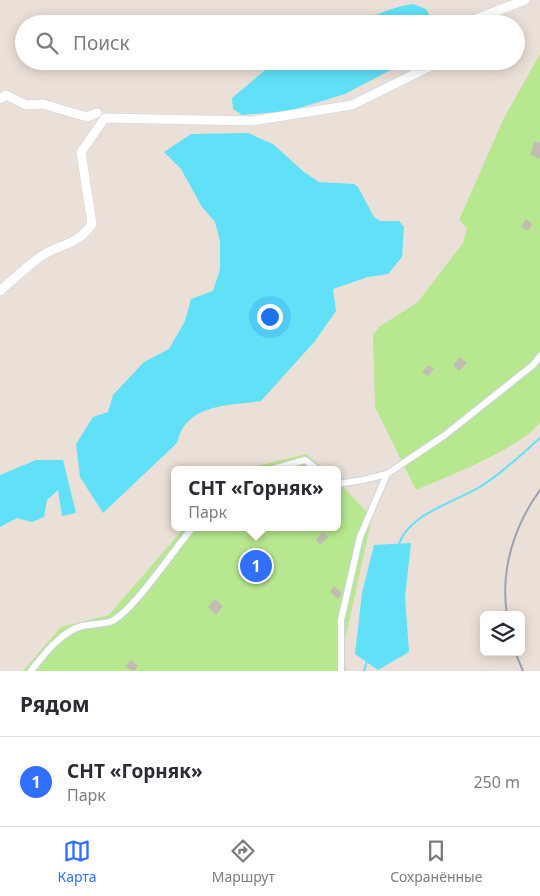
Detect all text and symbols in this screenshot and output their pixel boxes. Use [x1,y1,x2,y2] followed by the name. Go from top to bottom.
[15,15,525,70] search box
[33,29,61,57] icon: search
[73,30,129,56] text: Поиск
[257,304,283,330] your location
[171,466,341,531] popup
[188,475,324,501] text: СНТ «Горняк»
[188,501,227,523] text: Парк
[240,547,272,585] pin: 1
[480,611,525,656] map controls
[480,611,525,656] button: layers
[20,690,90,718] text: Рядом
[67,758,203,784] text: СНТ «Горняк»
[31,771,41,793] text: 1
[473,771,520,793] text: 250 m
[67,784,106,806] text: Парк
[58,837,97,886] tab: Карта
[212,837,275,886] tab: Маршрут
[390,837,482,886] tab: Сохранённые

